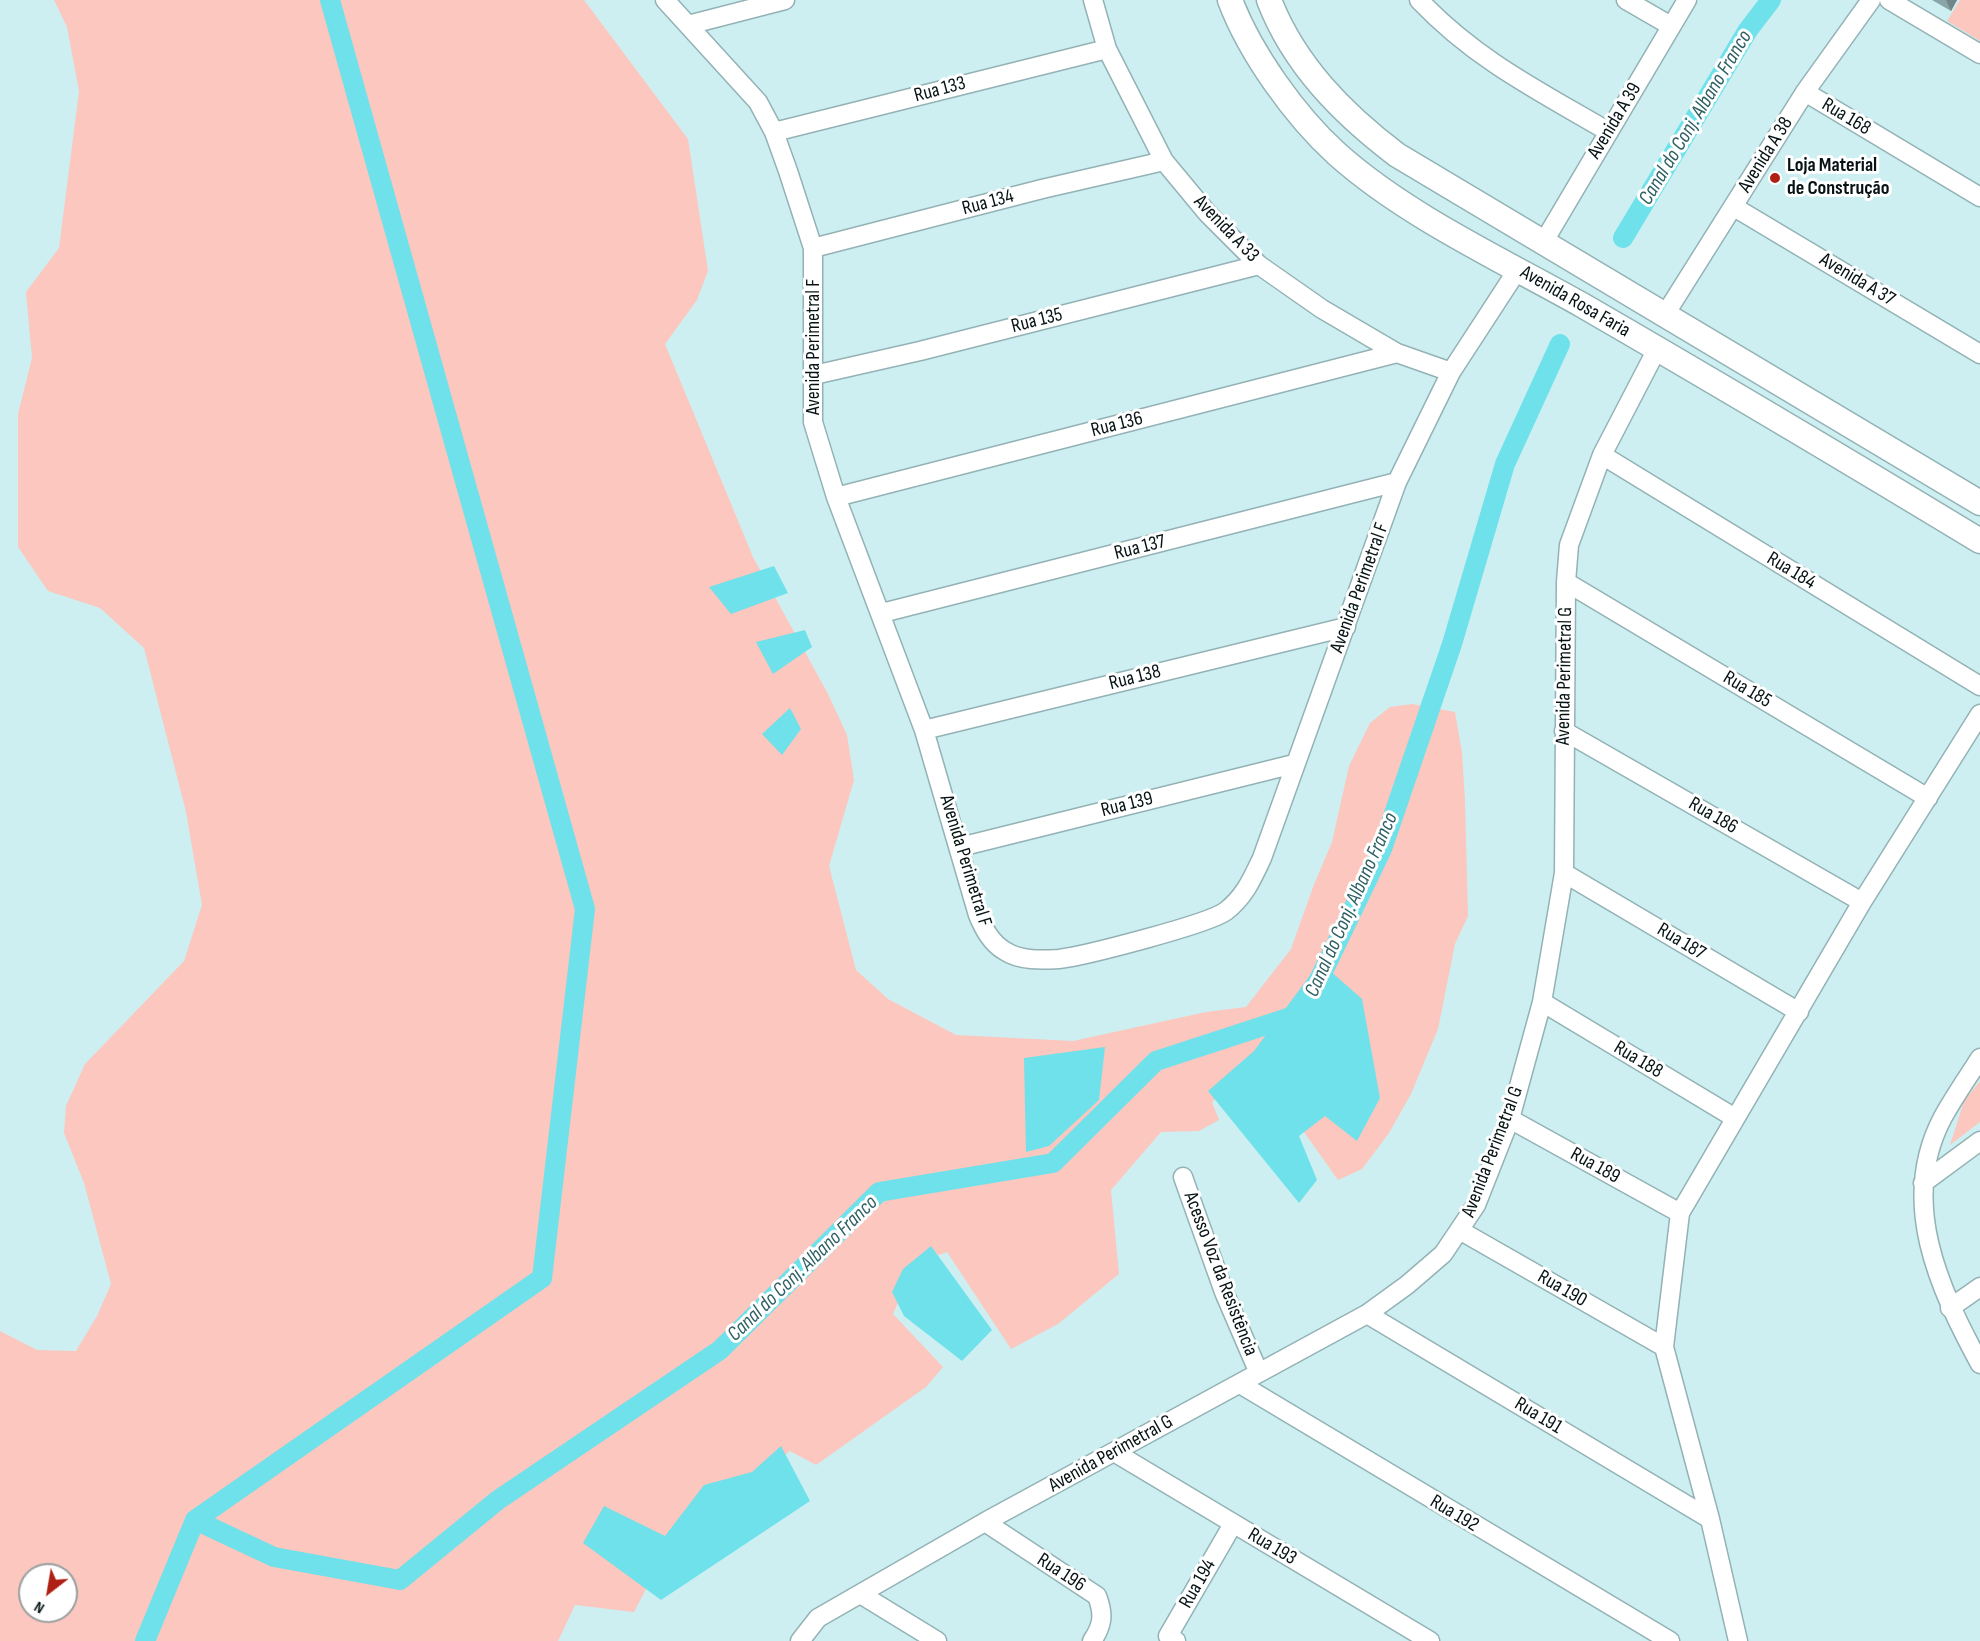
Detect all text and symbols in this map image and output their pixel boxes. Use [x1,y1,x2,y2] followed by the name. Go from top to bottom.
[1634,26,1758,210] water label: Canal do Conj. Albano Franco
[912,72,968,108] street label: Rua 133
[1583,79,1647,163] street label: Avenida A 39
[1817,93,1875,141] street label: Rua 168
[1733,113,1799,197] street label: Avenida A 38
[1787,154,1889,201] place label: Loja Material de Construção
[1768,171,1782,185] marker: Loja Material de Construção
[960,185,1016,221] street label: Rua 134
[1188,190,1264,268] street label: Avenida A 33
[1815,248,1899,312] street label: Avenida A 37
[1516,261,1634,343] street label: Avenida Rosa Faria
[802,279,826,415] street label: Avenida Perimetral F
[1009,303,1065,339] street label: Rua 135
[1089,407,1145,443] street label: Rua 136
[1325,520,1395,656] street label: Avenida Perimetral F
[1112,530,1168,566] street label: Rua 137
[1762,547,1820,595] street label: Rua 184
[1552,607,1578,745] street label: Avenida Perimetral G
[1107,660,1163,696] street label: Rua 138
[1718,666,1776,714] street label: Rua 185
[1099,787,1155,823] street label: Rua 139
[934,792,996,930] street label: Avenida Perimetral F
[1684,792,1742,840] street label: Rua 186
[1300,809,1404,1001] water label: Canal do Conj. Albano Franco
[1652,918,1710,966] street label: Rua 187
[1609,1036,1667,1084] street label: Rua 188
[1457,1083,1529,1221] street label: Avenida Perimetral G
[1566,1143,1624,1189] street label: Rua 189
[1178,1189,1262,1359] street label: Acesso Voz da Resistência
[723,1191,883,1347] water label: Canal do Conj. Albano Franco
[1533,1265,1591,1313] street label: Rua 190
[1510,1392,1566,1440] street label: Rua 191
[1045,1410,1177,1498] street label: Avenida Perimetral G
[1425,1490,1483,1538] street label: Rua 192
[1243,1523,1301,1571] street label: Rua 193
[1032,1548,1090,1598] street label: Rua 196
[1174,1555,1222,1613] street label: Rua 194
[18,1563,78,1623] north arrow
[31,1597,48,1617] text: N

